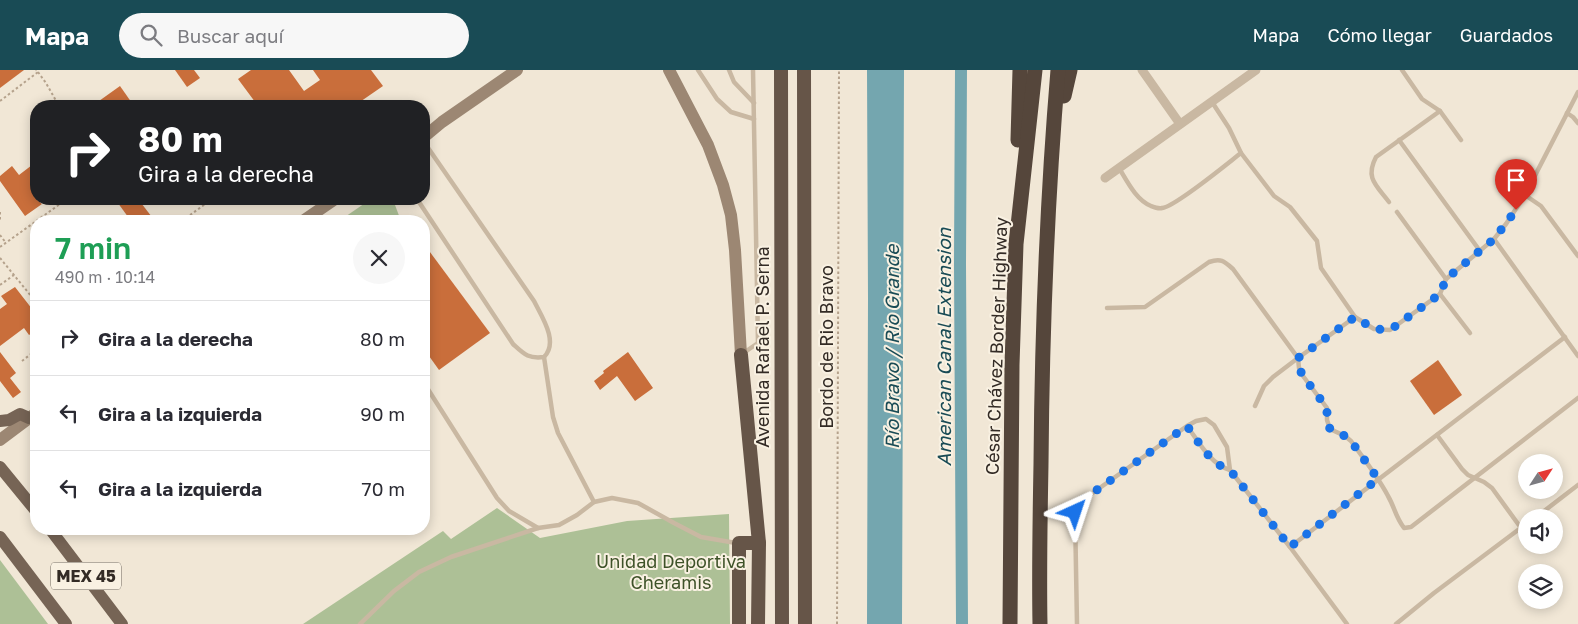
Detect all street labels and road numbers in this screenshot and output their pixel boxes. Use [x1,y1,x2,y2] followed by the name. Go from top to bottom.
[981,217,1011,475] street label: César Chávez Border Highway
[751,246,773,448] street label: Avenida Rafael P. Serna
[815,265,837,429] street label: Bordo de Rio Bravo
[51,562,121,590] road number: MEX 45

